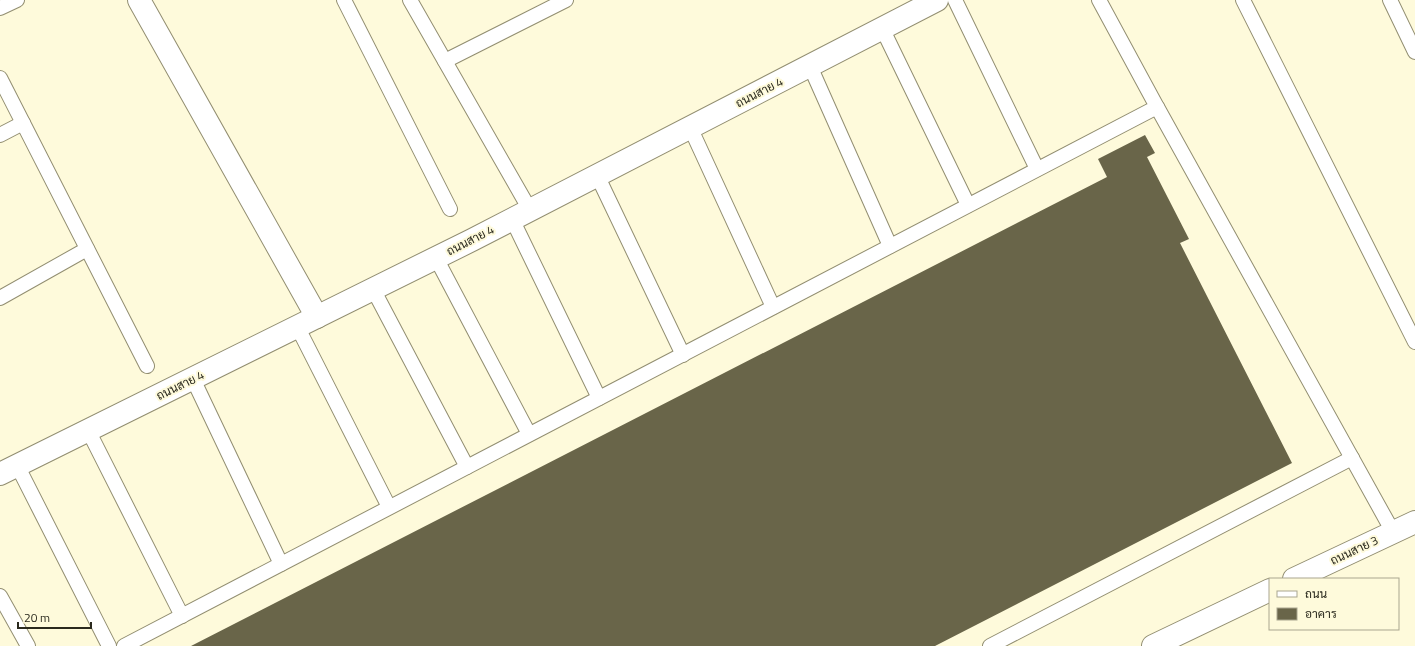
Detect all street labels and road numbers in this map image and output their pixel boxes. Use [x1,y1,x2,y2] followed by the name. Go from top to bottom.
[732,72,786,112] street label: ถนนสาย 4
[443,220,497,260] street label: ถนนสาย 4
[153,365,207,405] street label: ถนนสาย 4
[1327,531,1381,569] street label: ถนนสาย 3

